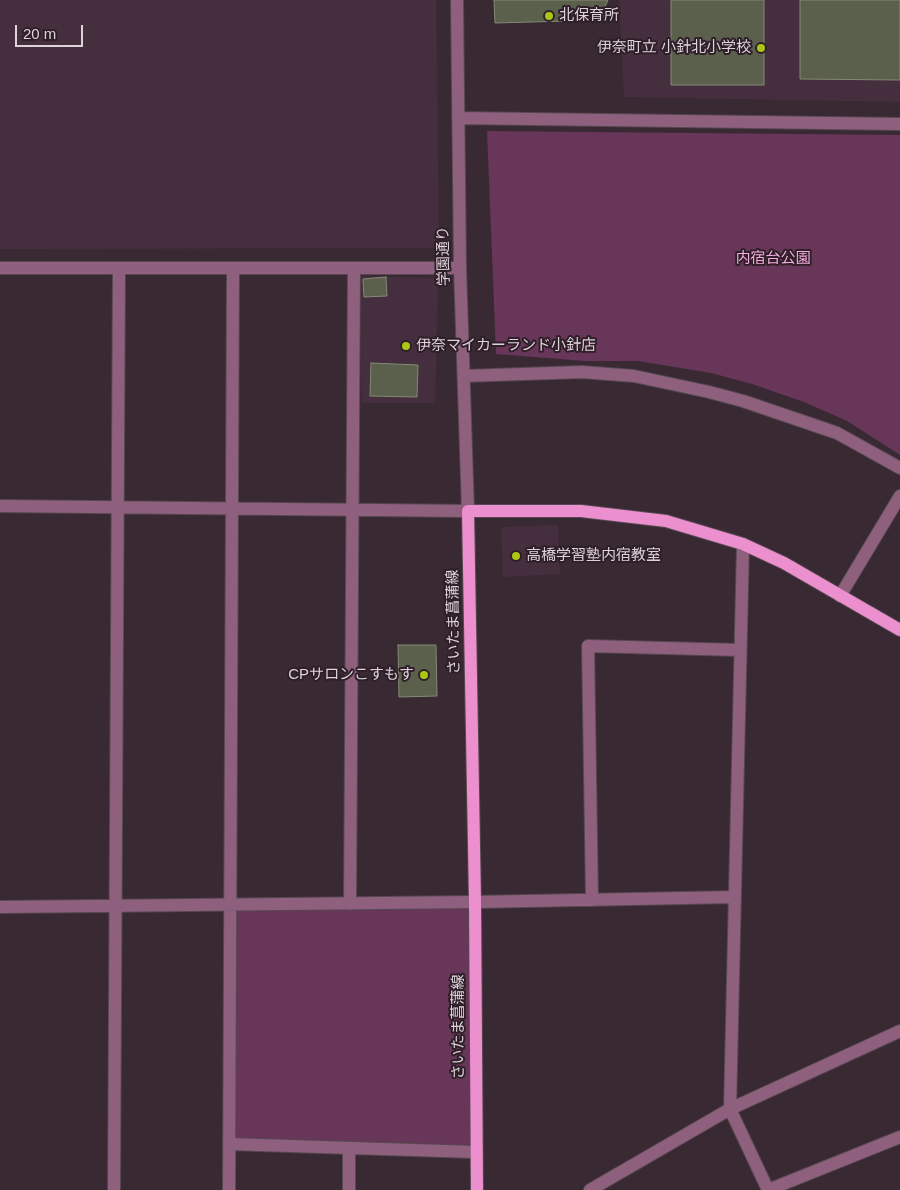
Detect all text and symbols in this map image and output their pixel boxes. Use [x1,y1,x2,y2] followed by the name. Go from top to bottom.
[559,7,619,25] place label: 北保育所
[543,10,555,22] marker: 北保育所
[18,15,85,47] scale bar
[23,25,56,42] text: 20 m
[597,39,751,57] place label: 伊奈町立 小針北小学校
[755,42,767,54] marker: 伊奈町立 小針北小学校
[434,226,454,286] street label: 学園通り
[736,250,810,268] park label: 内宿台公園
[416,337,596,355] place label: 伊奈マイカーランド小針店
[400,340,412,352] marker: 伊奈マイカーランド小針店
[526,547,661,565] place label: 高橋学習塾内宿教室
[510,550,522,562] marker: 高橋学習塾内宿教室
[444,569,464,675] street label: さいたま菖蒲線
[288,666,414,684] place label: CPサロンこすもす
[418,669,430,681] marker: CPサロンこすもす
[450,975,468,1079] street label: さいたま菖蒲線

